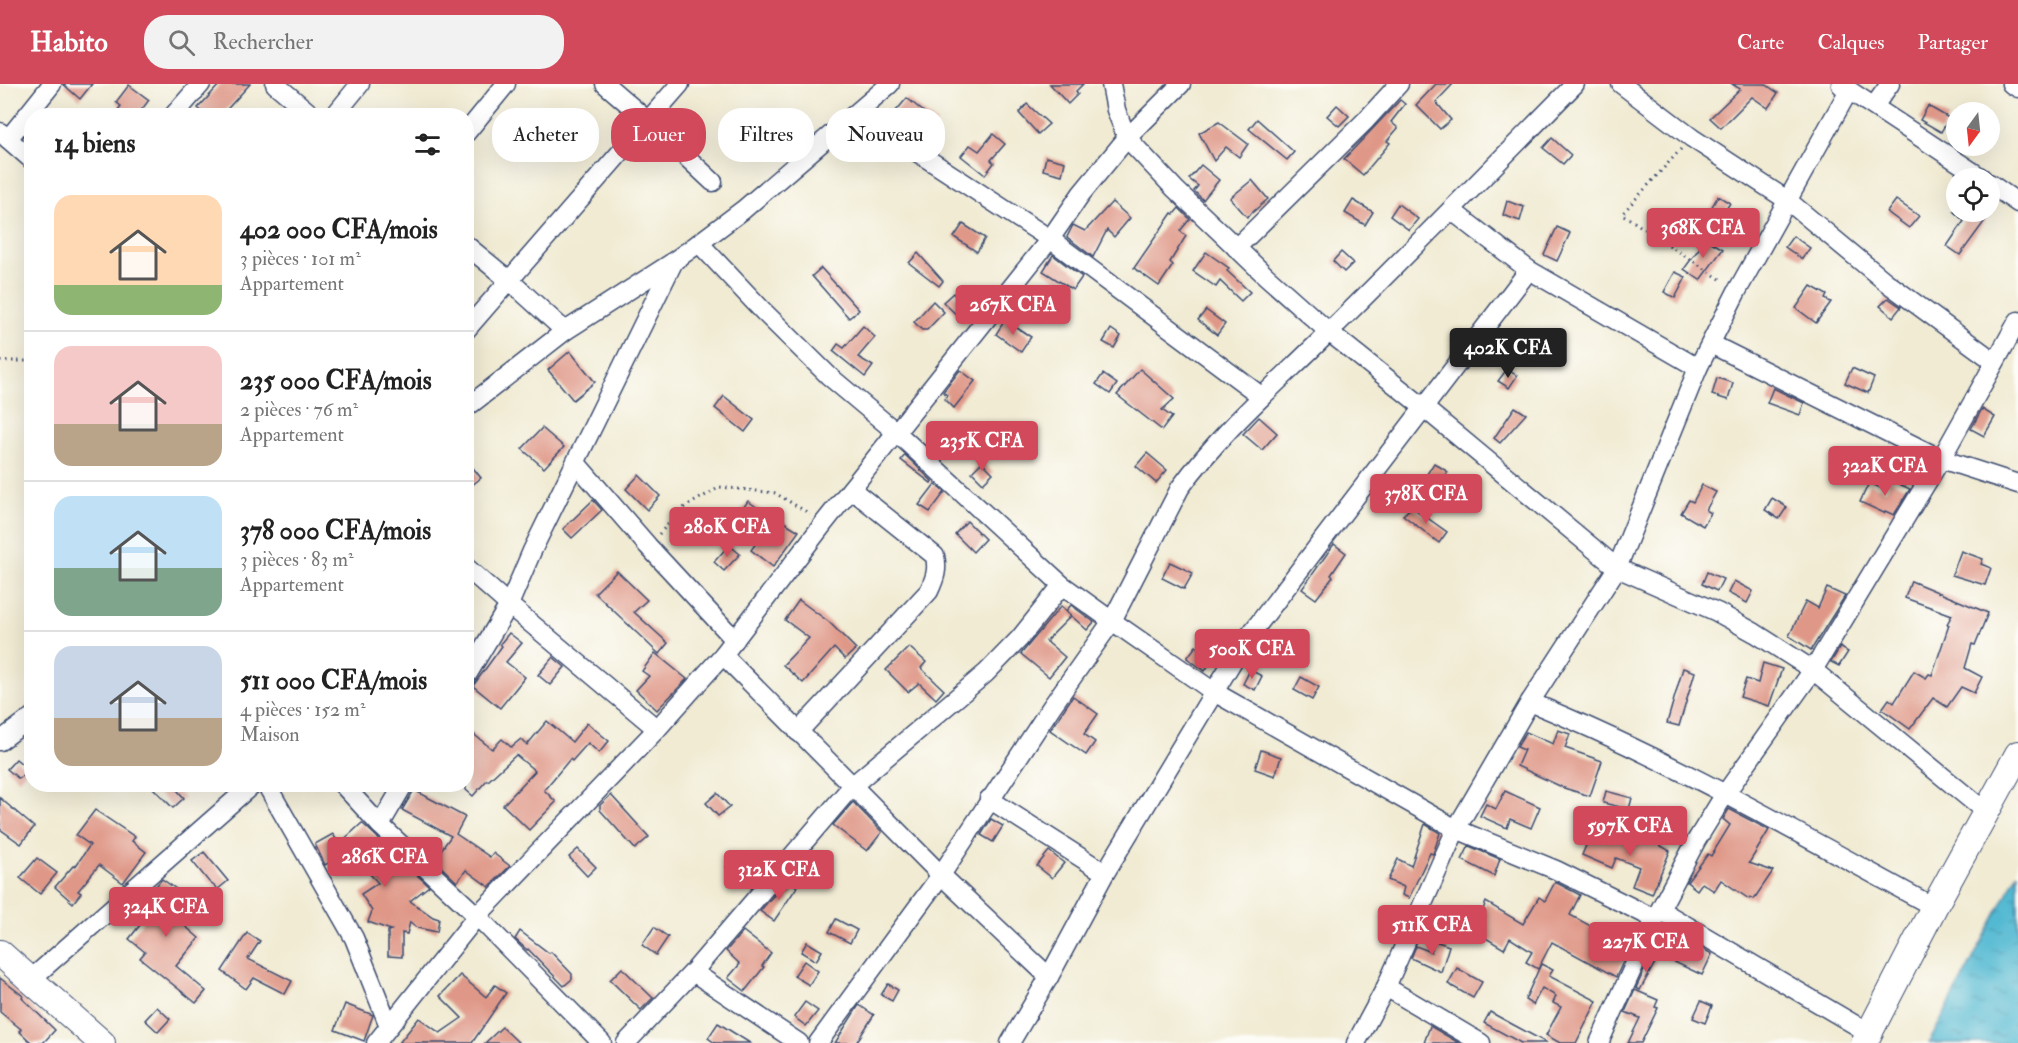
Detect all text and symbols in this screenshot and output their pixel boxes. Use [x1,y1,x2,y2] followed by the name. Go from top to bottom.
[144,15,564,69] search box
[30,25,108,60] text: Habito
[165,26,198,59] icon: search
[213,28,313,56] text: Rechercher
[1737,29,1784,56] text: Carte
[1817,29,1884,56] text: Calques
[1917,29,1988,56] text: Partager
[1946,102,2000,156] north arrow
[1946,102,2000,222] map controls
[492,108,599,162] chip: Acheter
[611,108,706,162] chip: Louer
[718,108,814,162] chip: Filtres
[826,108,945,162] chip: Nouveau
[54,128,135,160] text: 14 biens
[411,128,444,161] icon: filters
[1946,168,2000,222] button: locate
[1641,208,1765,259] pin: 368K CFA
[240,214,438,246] text: 402 000 CFA/mois
[1661,215,1745,240] text: 368K CFA
[102,219,174,291] icon: home
[240,246,361,271] text: 3 pièces · 101 m²
[240,271,344,296] text: Appartement
[951,285,1075,336] pin: 267K CFA
[970,292,1056,317] text: 267K CFA
[1446,328,1570,379] pin: 402K CFA
[1464,335,1552,360] text: 402K CFA
[240,365,432,397] text: 235 000 CFA/mois
[102,370,174,442] icon: home
[240,397,358,422] text: 2 pièces · 76 m²
[920,421,1044,472] pin: 235K CFA
[240,422,344,447] text: Appartement
[940,428,1024,453] text: 235K CFA
[1823,446,1947,497] pin: 322K CFA
[1842,453,1928,478] text: 322K CFA
[1364,474,1488,525] pin: 378K CFA
[1384,481,1468,506] text: 378K CFA
[665,507,789,558] pin: 280K CFA
[683,514,771,539] text: 280K CFA
[240,515,431,547] text: 378 000 CFA/mois
[102,520,174,592] icon: home
[240,547,354,572] text: 3 pièces · 83 m²
[240,572,344,597] text: Appartement
[1190,629,1314,680] pin: 500K CFA
[1209,636,1295,661] text: 500K CFA
[240,665,427,697] text: 511 000 CFA/mois
[102,670,174,742] icon: home
[240,697,366,722] text: 4 pièces · 152 m²
[240,722,300,747] text: Maison
[1568,806,1692,857] pin: 597K CFA
[1587,813,1673,838] text: 597K CFA
[323,837,447,888] pin: 286K CFA
[341,844,429,869] text: 286K CFA
[717,850,841,901] pin: 312K CFA
[738,857,820,882] text: 312K CFA
[104,887,228,938] pin: 324K CFA
[123,894,209,919] text: 324K CFA
[1370,905,1494,956] pin: 511K CFA
[1392,912,1472,937] text: 511K CFA
[1584,922,1708,973] pin: 227K CFA
[1603,929,1689,954] text: 227K CFA

